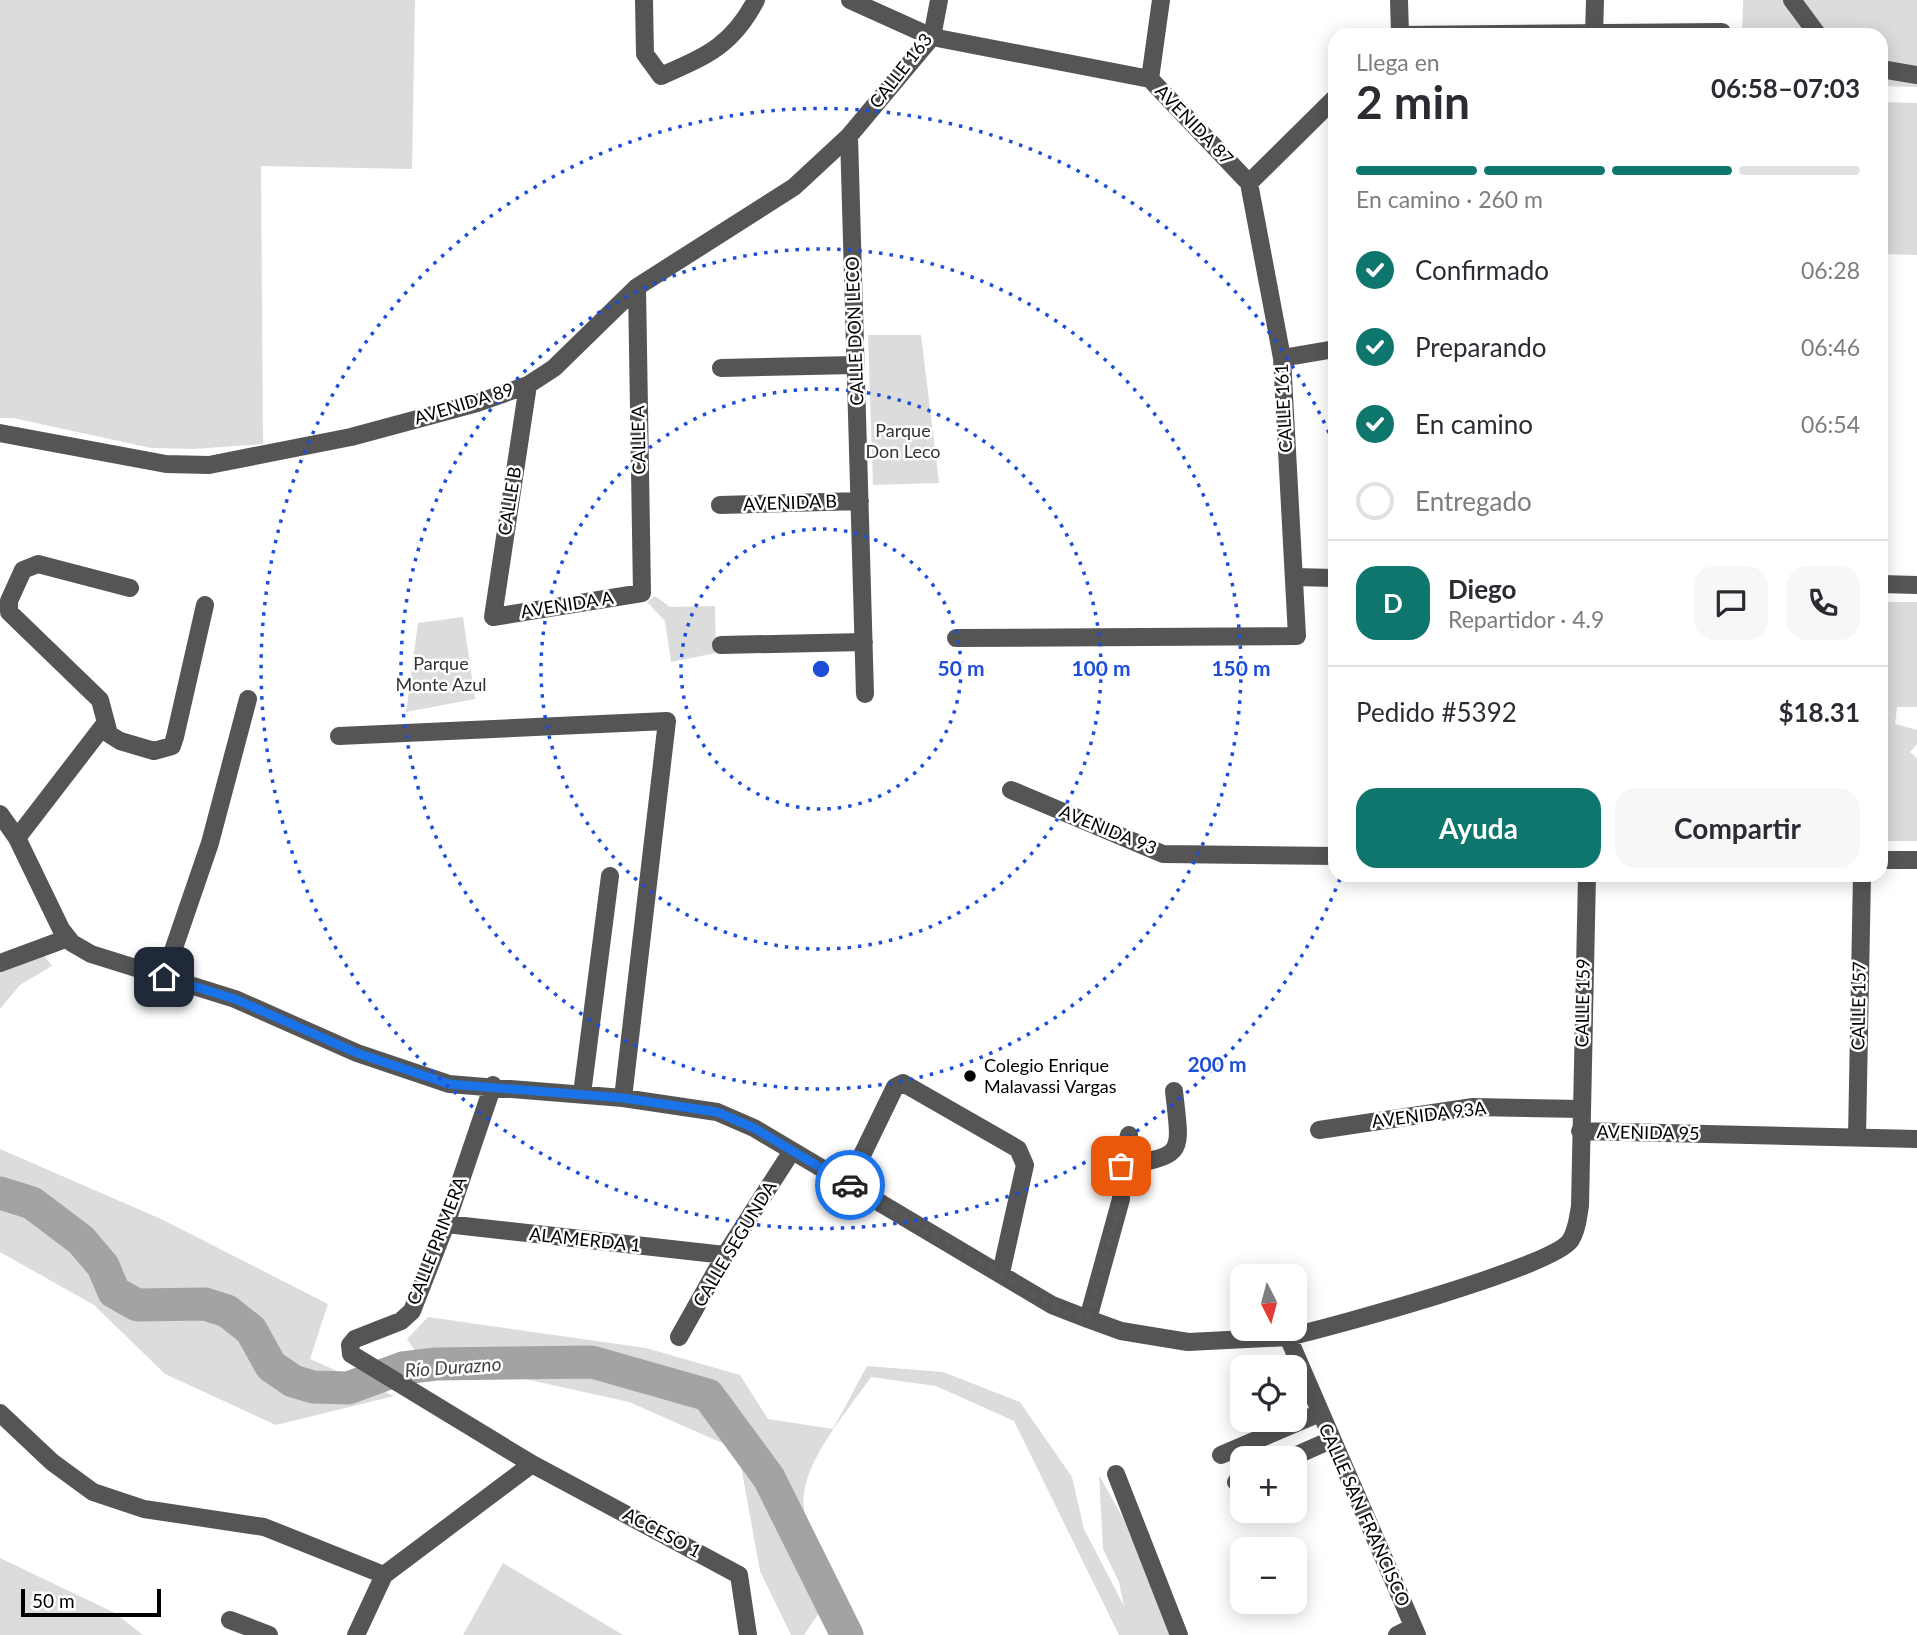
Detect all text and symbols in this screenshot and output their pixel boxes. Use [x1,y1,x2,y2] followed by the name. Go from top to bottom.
[864,29,936,112] street label: CALLE 163
[1356,48,1440,76] text: Llega en
[1711,72,1860,104] text: 06:58–07:03
[1356,74,1470,129] text: 2 min
[1151,80,1238,169] street label: AVENIDA 87
[1356,185,1543,213] text: En camino · 260 m
[1356,251,1394,289] icon: check
[1415,254,1549,286] text: Confirmado
[840,256,868,406] street label: CALLE DON LECO
[1801,256,1860,284] text: 06:28
[1356,328,1394,366] icon: check
[1415,331,1547,363] text: Preparando
[1801,333,1860,361] text: 06:46
[1270,363,1296,453] street label: CALLE 161
[411,377,516,429] street label: AVENIDA 89
[626,404,650,475] street label: CALLE A
[1356,405,1394,443] icon: check
[1415,408,1533,440] text: En camino
[1801,410,1860,438] text: 06:54
[865,419,941,462] park label: Parque Don Leco
[493,465,525,537] street label: CALLE B
[1415,485,1532,517] text: Entregado
[743,489,837,515] street label: AVENIDA B
[1694,566,1768,640] button: chat
[1786,566,1860,640] button: phone
[1448,573,1516,605] text: Diego
[519,586,616,622] street label: AVENIDA A
[1383,587,1403,619] text: D
[1448,605,1604,633] text: Repartidor · 4.9
[395,652,487,695] park label: Parque Monte Azul
[937,655,985,680] text: 50 m
[1071,655,1131,680] text: 100 m
[1211,655,1271,680] text: 150 m
[809,657,833,681] centre of rings
[1356,696,1517,728] text: Pedido #5392
[1778,696,1860,728] text: $18.31
[1356,788,1601,868] button: Ayuda
[1615,788,1860,868] button: Compartir
[1057,800,1160,859] street label: AVENIDA 93
[134,947,194,1007] pin
[145,958,183,996] icon: home
[1570,958,1594,1048] street label: CALLE 159
[1846,961,1870,1051] street label: CALLE 157
[1187,1051,1247,1076] text: 200 m
[984,1054,1117,1097] place label: Colegio Enrique Malavassi Vargas
[962,1068,978,1084] marker: Colegio Enrique Malavassi Vargas
[1370,1096,1488,1132] street label: AVENIDA 93A
[1596,1120,1700,1144] street label: AVENIDA 95
[1091,1136,1151,1196] pin
[1102,1147,1140,1185] icon: bag
[815,1150,885,1220] courier
[831,1166,869,1204] icon: car
[402,1173,471,1308] street label: CALLE PRIMERA
[688,1176,781,1311] street label: CALLE SEGUNDA
[528,1222,642,1256] street label: ALAMERDA 1
[1230,1264,1307,1340] north arrow
[1230,1264,1307,1614] map controls
[404,1352,502,1381] water label: Río Durazno
[1230,1355,1307,1432] button: locate
[1315,1420,1415,1610] street label: CALLE SAN FRANCISCO
[1230,1446,1307,1523] button: +
[620,1502,705,1562] street label: ACCESO 1
[1230,1537,1307,1614] button: −
[21,1586,161,1618] scale bar
[32,1589,75,1612] text: 50 m

